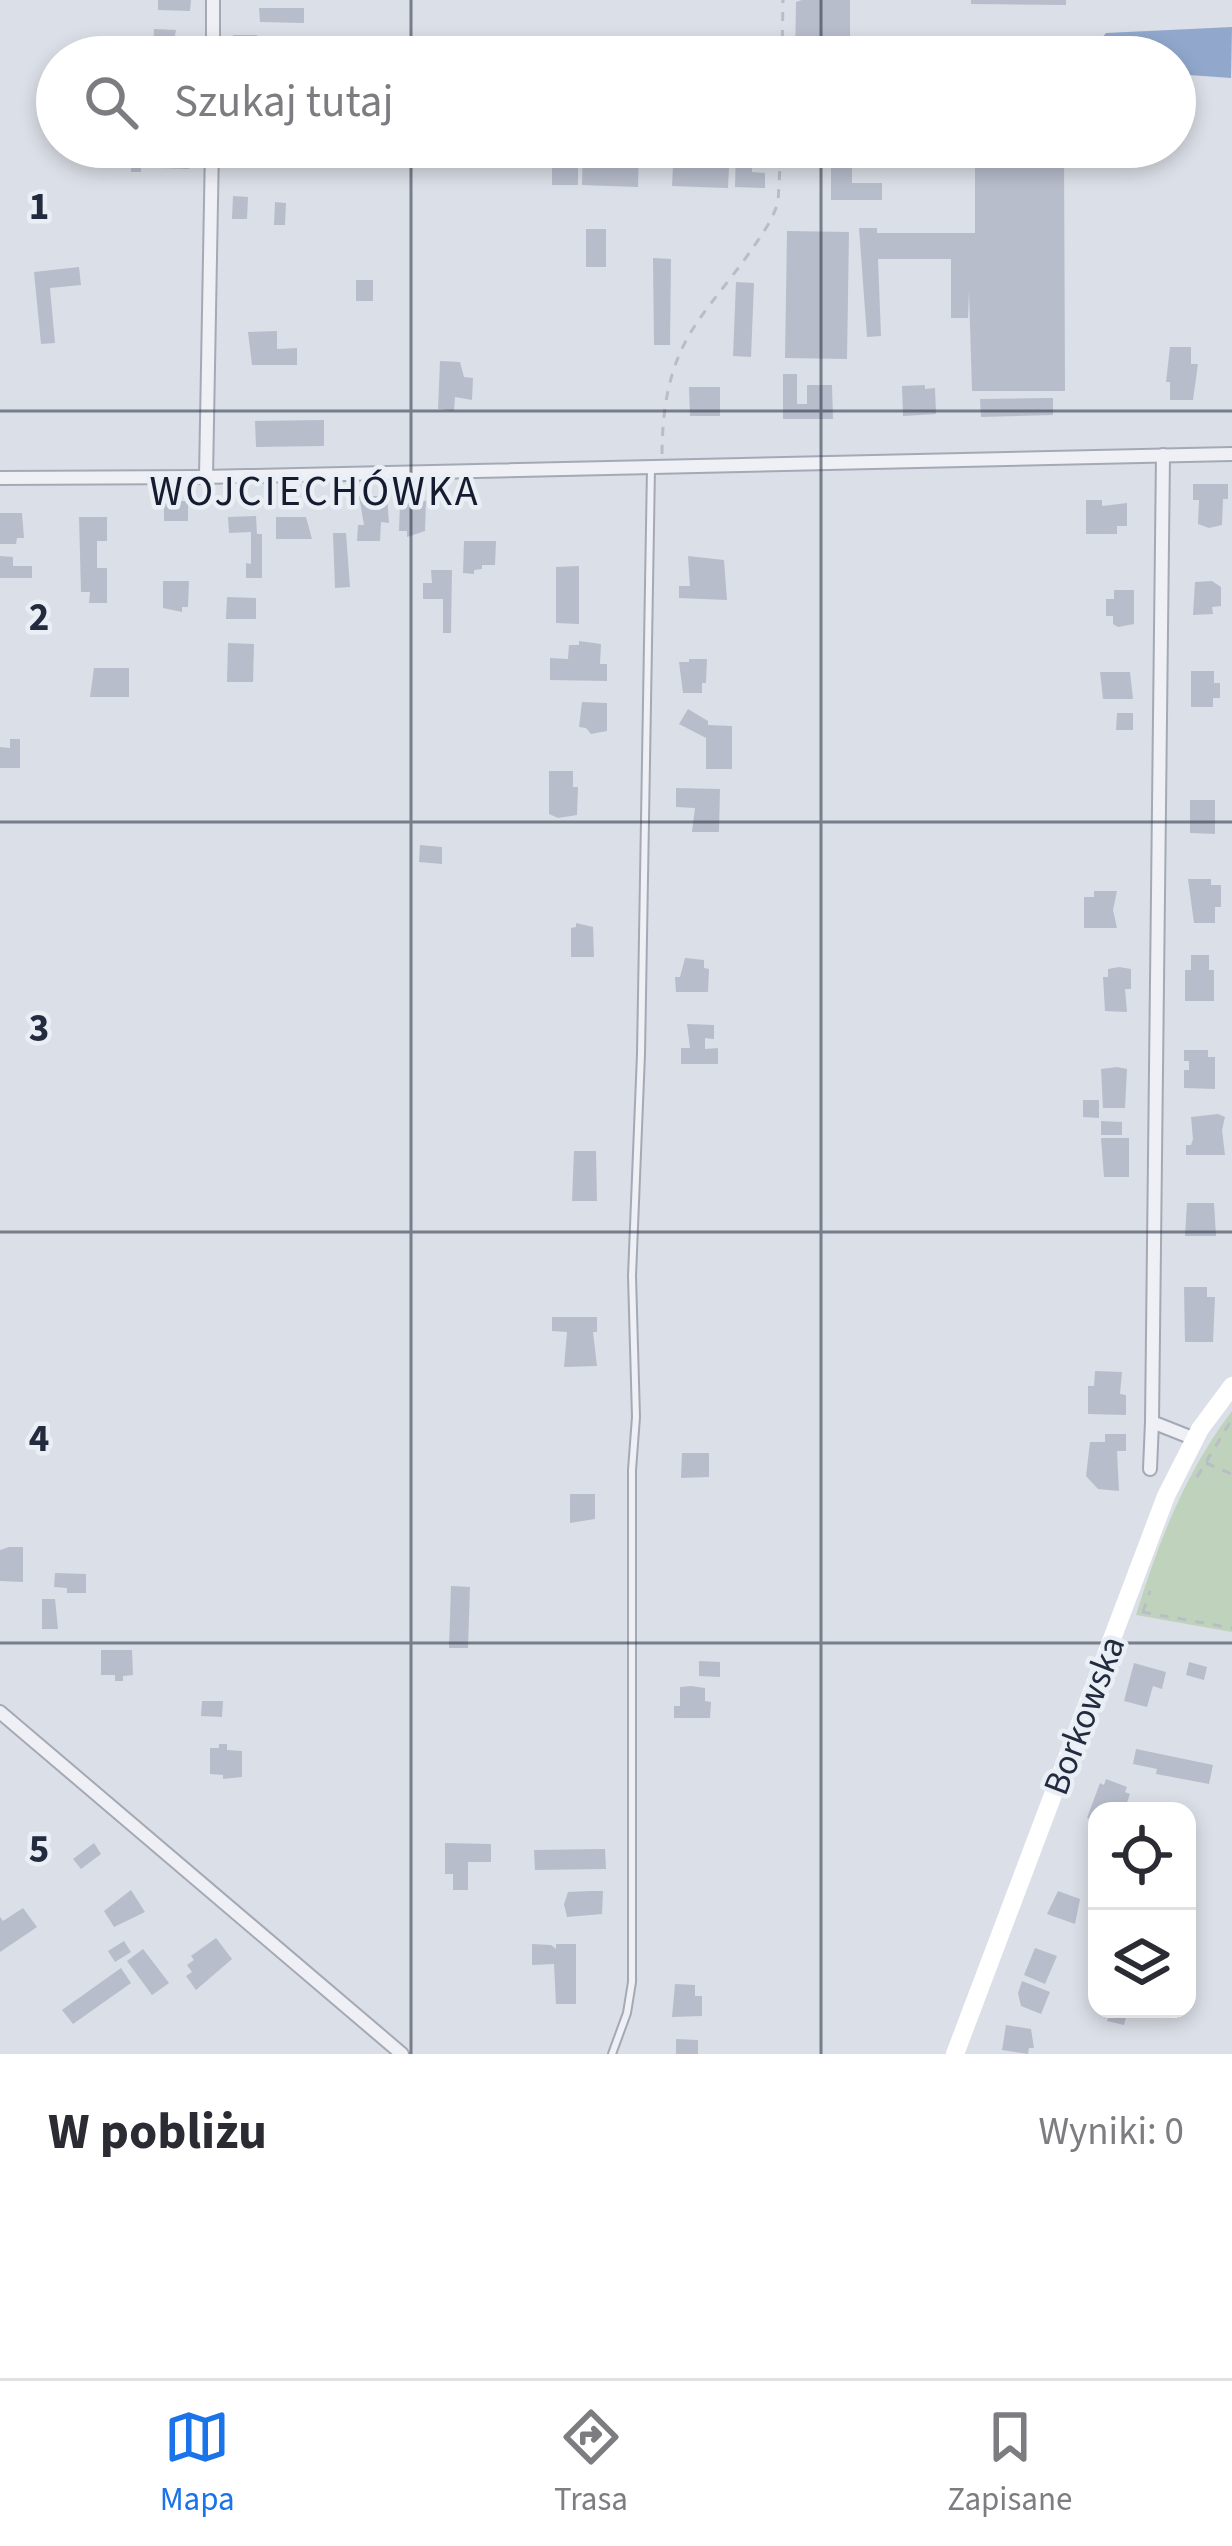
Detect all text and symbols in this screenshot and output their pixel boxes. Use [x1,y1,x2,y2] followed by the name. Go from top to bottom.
[36,36,1196,168] search box
[78,69,144,135] icon: search
[174,70,394,134] text: Szukaj tutaj
[29,179,49,235] text: 1
[150,462,480,522] district label: WOJCIECHÓWKA
[29,590,49,646] text: 2
[29,1001,49,1057] text: 3
[29,1411,49,1467] text: 4
[1031,1629,1138,1802] street label: Borkowska
[1088,1802,1196,2018] map controls
[1088,1802,1196,1910] button: locate
[29,1822,49,1878] text: 5
[1088,1910,1196,2018] button: layers
[48,2096,267,2168] text: W pobliżu
[1038,2104,1184,2160] text: Wyniki: 0
[160,2404,235,2523] tab: Mapa
[554,2404,628,2523] tab: Trasa
[947,2404,1072,2523] tab: Zapisane

